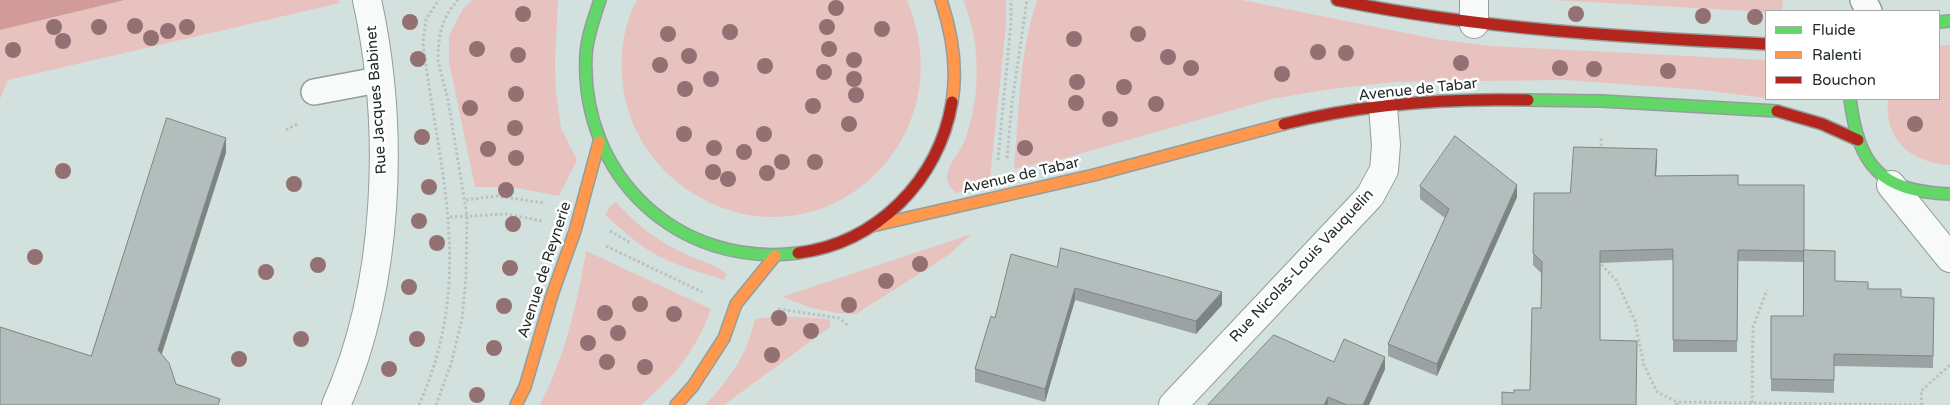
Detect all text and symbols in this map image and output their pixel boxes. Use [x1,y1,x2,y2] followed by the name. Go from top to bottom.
[1765,10,1940,100] legend
[1812,21,1856,39] text: Fluide
[363,25,391,175] street label: Rue Jacques Babinet
[1812,46,1862,64] text: Ralenti
[1812,71,1876,89] text: Bouchon
[1358,75,1478,105] street label: Avenue de Tabar
[961,154,1081,198] street label: Avenue de Tabar
[1226,186,1378,346] street label: Rue Nicolas-Louis Vauquelin
[514,200,576,340] street label: Avenue de Reynerie

